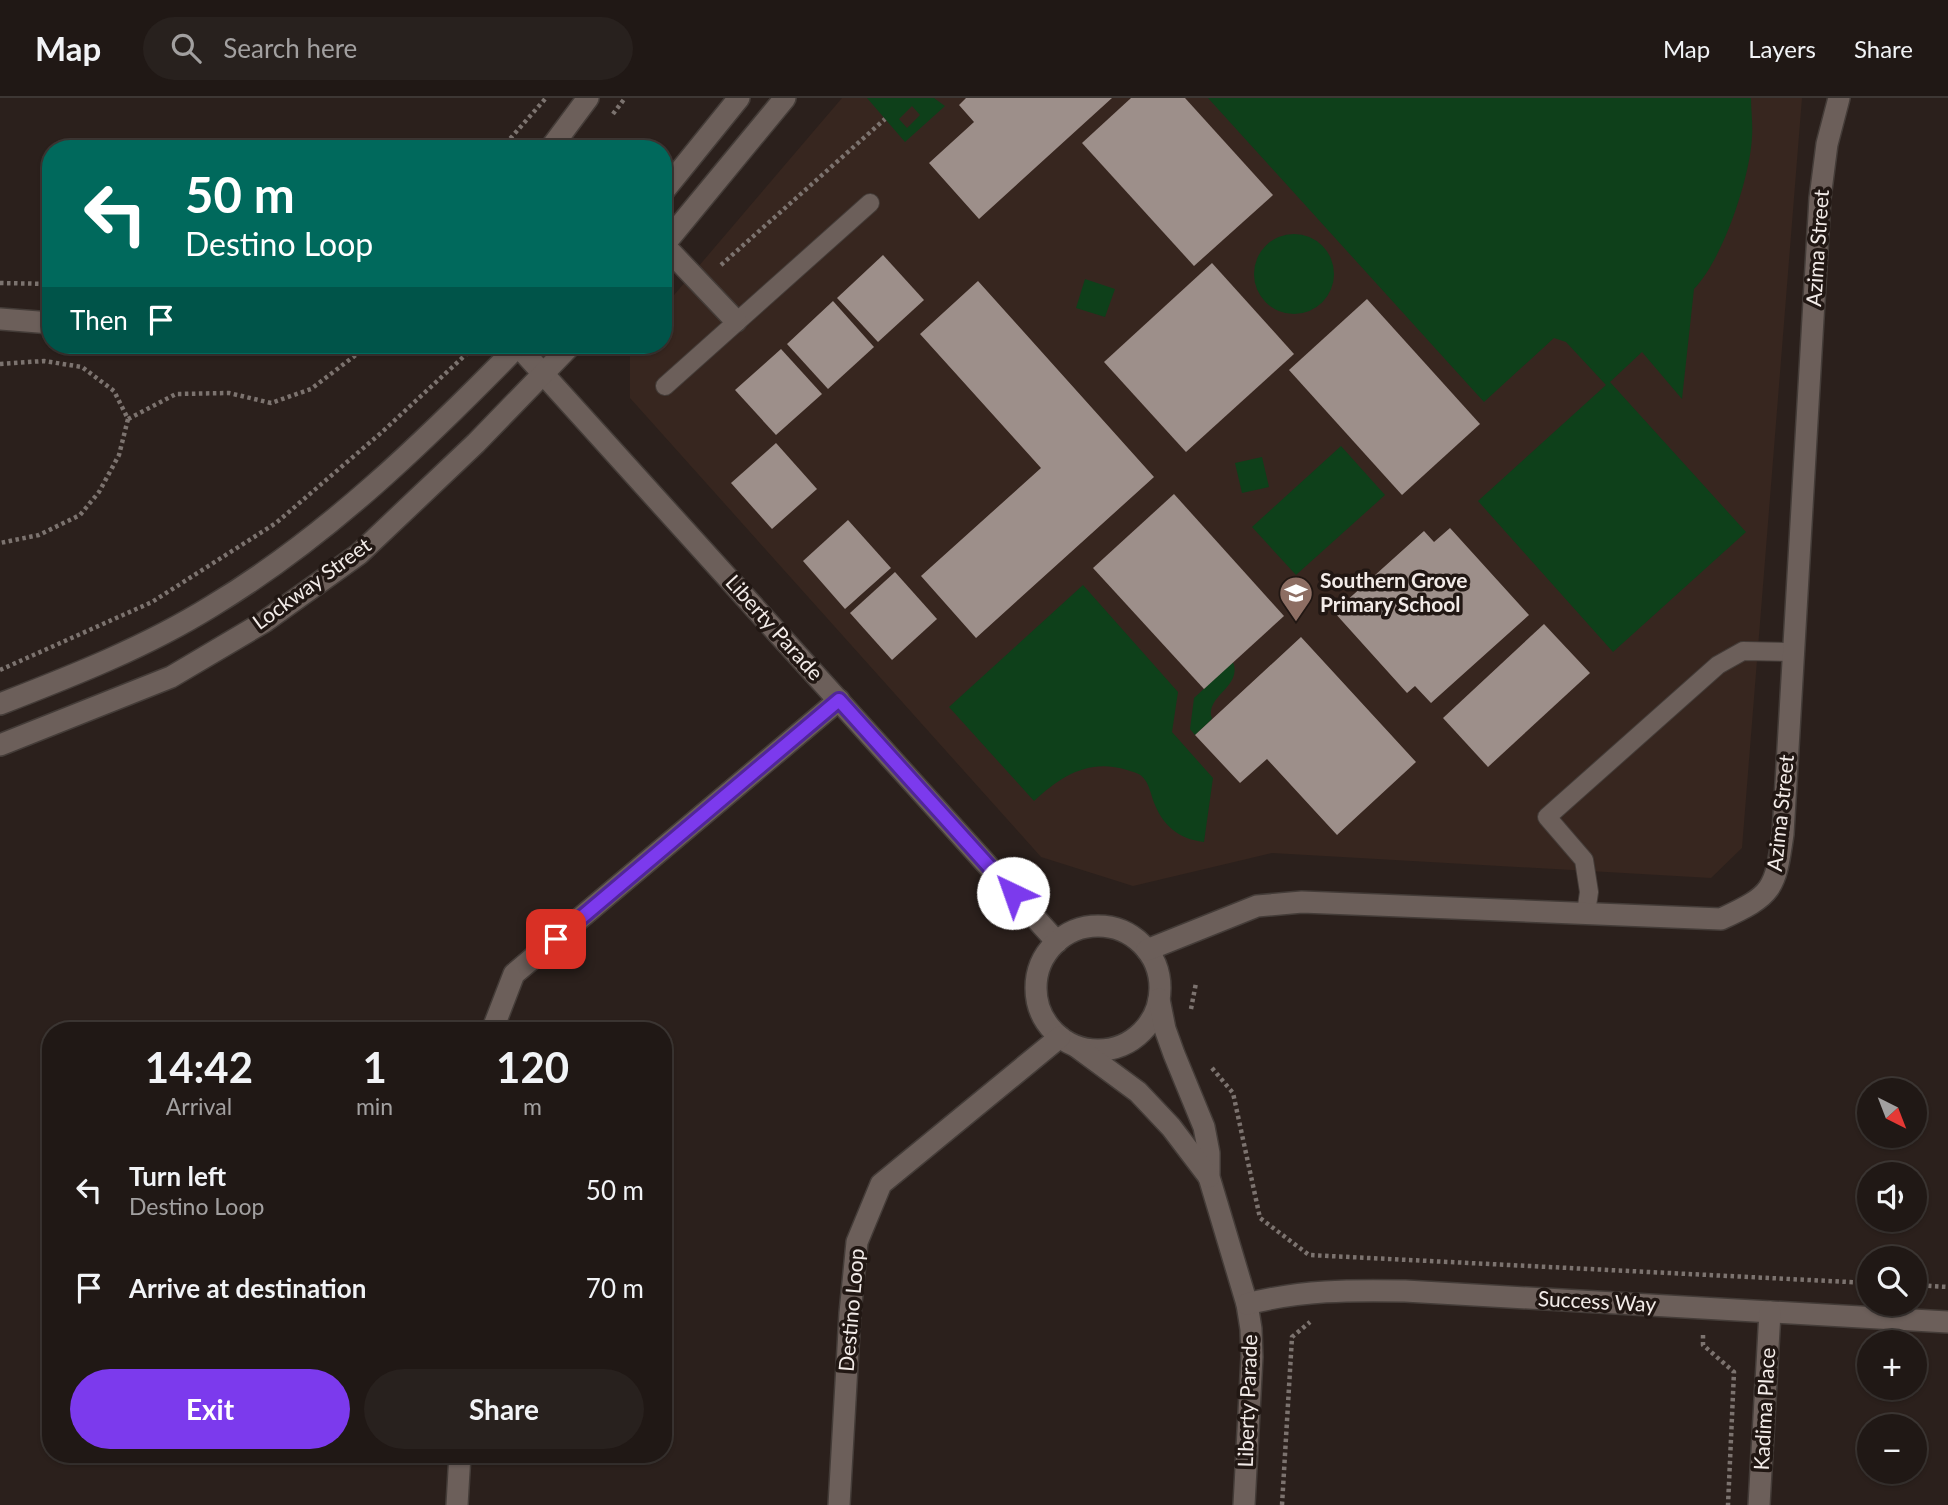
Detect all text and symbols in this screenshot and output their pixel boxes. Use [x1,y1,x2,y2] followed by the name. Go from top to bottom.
[143,17,633,80] search box
[35,28,101,68] text: Map
[167,29,205,67] icon: search
[223,32,357,64] text: Search here
[1663,34,1710,63] text: Map
[1748,34,1816,63] text: Layers
[1854,34,1913,63] text: Share
[185,165,295,223] text: 50 m
[70,168,161,259] icon: left
[1800,188,1833,307] street label: Azima Street
[185,224,373,263] text: Destino Loop
[142,301,180,339] icon: arrive
[70,304,128,336] text: Then
[247,531,376,634] street label: Lockway Street
[1320,567,1467,616] place label: Southern Grove Primary School
[721,569,829,685] street label: Liberty Parade
[1277,574,1315,623] school or university icon: Southern Grove Primary School
[1761,753,1798,872] street label: Azima Street
[976,856,1050,930] position arrow
[526,909,586,969] pin
[537,920,575,958] icon: arrive
[145,1042,253,1092] text: 14:42
[362,1042,387,1092] text: 1
[496,1042,569,1092] text: 120
[1857,1078,1927,1148] north arrow
[1857,1078,1927,1484] map controls
[166,1092,232,1120] text: Arrival
[356,1092,393,1120] text: min
[523,1092,542,1120] text: m
[129,1160,226,1192] text: Turn left
[1857,1162,1927,1232] button: sound
[70,1171,108,1209] icon: left
[586,1174,644,1206] text: 50 m
[129,1192,264,1220] text: Destino Loop
[1857,1246,1927,1316] button: search
[833,1247,868,1372] street label: Destino Loop
[70,1269,108,1307] icon: arrive
[129,1272,366,1304] text: Arrive at destination
[586,1272,644,1304] text: 70 m
[1537,1285,1657,1316] street label: Success Way
[1857,1330,1927,1400] button: +
[1232,1334,1261,1468] street label: Liberty Parade
[1748,1347,1779,1471] street label: Kadima Place
[70,1369,350,1449] button: Exit
[364,1369,644,1449] button: Share
[1857,1414,1927,1484] button: −

